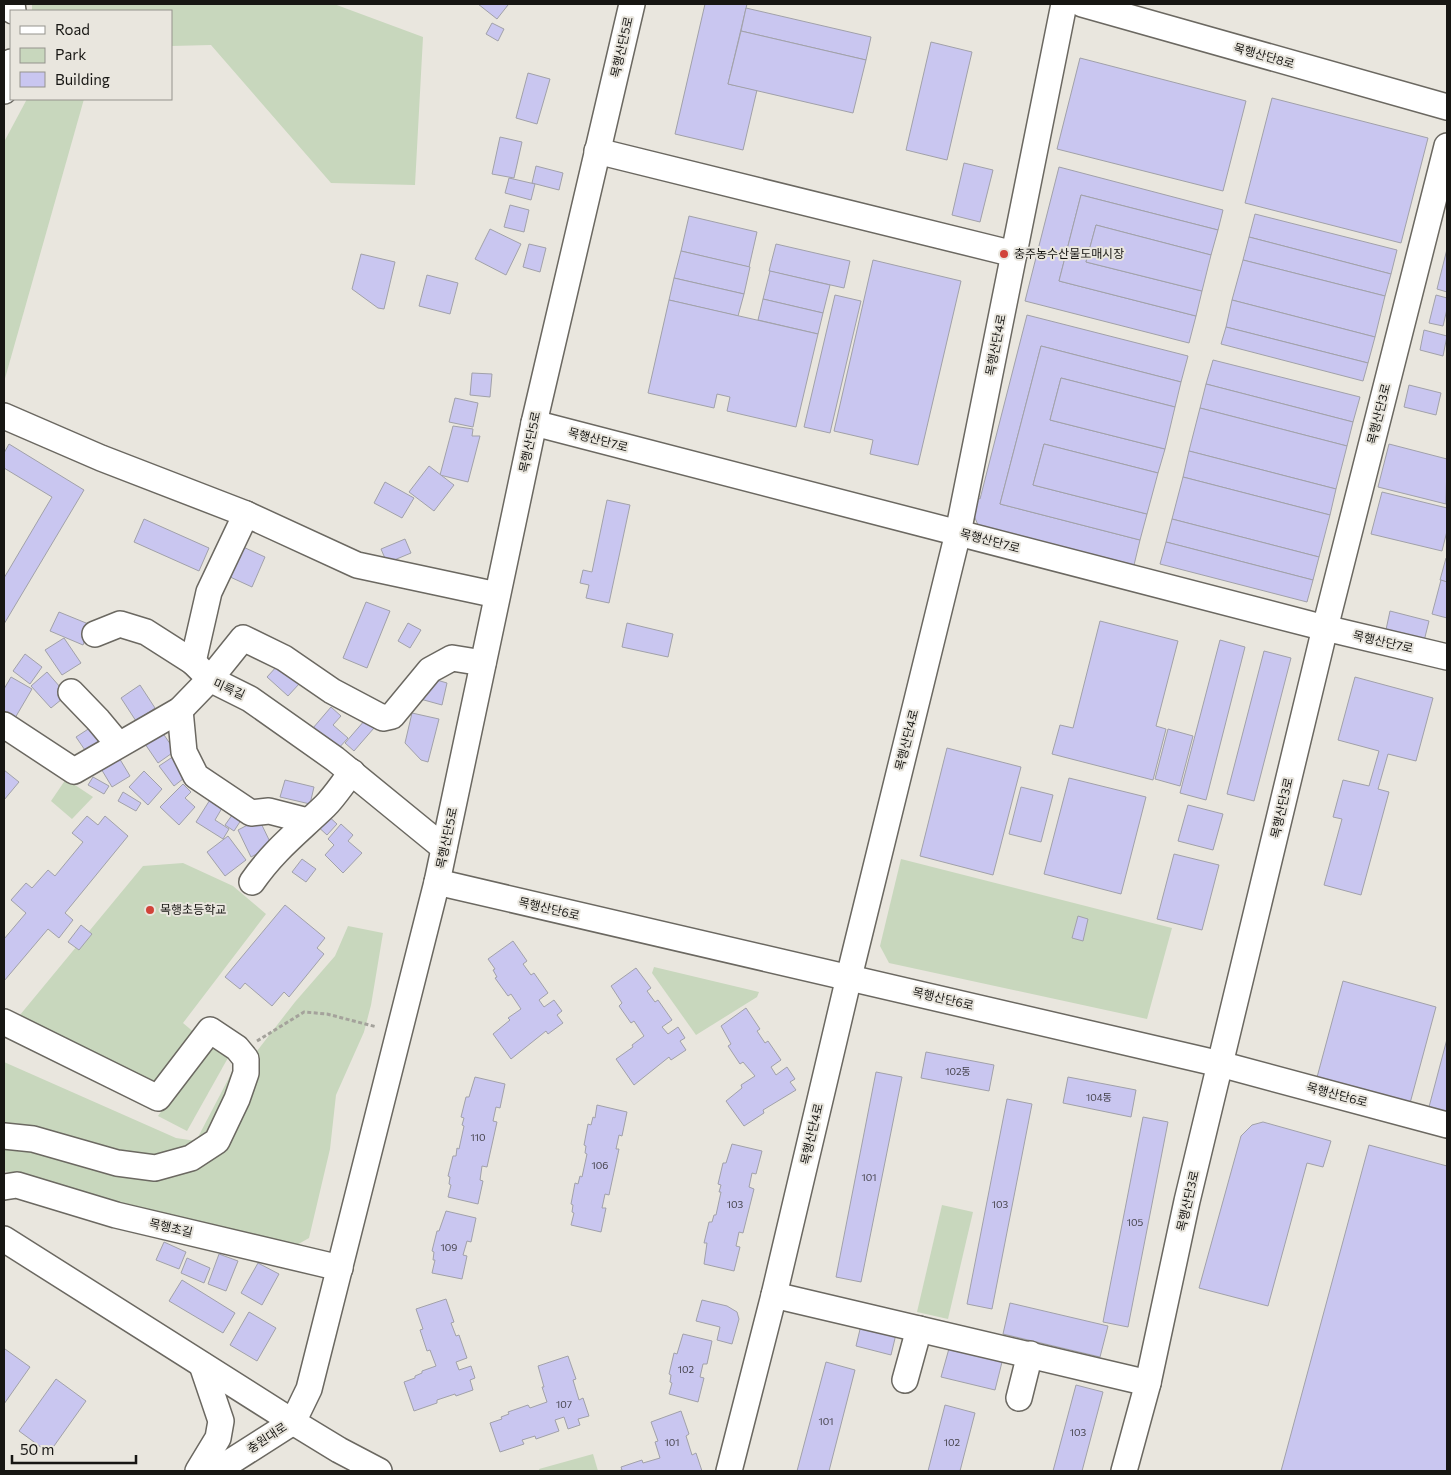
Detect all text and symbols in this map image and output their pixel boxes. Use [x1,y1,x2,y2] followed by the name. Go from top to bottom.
[10,10,172,100] legend
[607,15,635,79] street label: 목행산단5로
[55,20,90,38] text: Road
[1232,40,1296,70] street label: 목행산단8로
[55,45,86,63] text: Park
[55,70,110,88] text: Building
[1014,246,1124,260] place label: 충주농수산물도매시장
[998,248,1010,260] marker: 충주농수산물도매시장
[982,313,1008,377] street label: 목행산단4로
[1364,382,1392,446] street label: 목행산단3로
[516,410,542,474] street label: 목행산단5로
[567,424,630,454] street label: 목행산단7로
[959,525,1022,555] street label: 목행산단7로
[1352,627,1415,655] street label: 목행산단7로
[211,675,247,701] street label: 미륵길
[892,708,920,772] street label: 목행산단4로
[1267,776,1295,840] street label: 목행산단3로
[433,806,459,870] street label: 목행산단5로
[517,894,581,922] street label: 목행산단6로
[160,902,226,916] place label: 목행초등학교
[144,904,156,916] marker: 목행초등학교
[911,984,975,1012] street label: 목행산단6로
[945,1065,971,1077] house number: 102동
[1305,1079,1369,1109] street label: 목행산단6로
[1086,1091,1112,1103] house number: 104동
[797,1102,825,1166] street label: 목행산단4로
[470,1131,486,1143] house number: 110
[592,1159,608,1171] house number: 106
[1173,1169,1201,1233] street label: 목행산단3로
[861,1171,877,1183] house number: 101
[727,1198,744,1210] house number: 103
[992,1198,1009,1210] house number: 103
[148,1215,194,1239] street label: 목행초길
[1127,1216,1144,1228] house number: 105
[441,1241,457,1253] house number: 109
[678,1363,695,1375] house number: 102
[556,1398,572,1410] house number: 107
[818,1415,834,1427] house number: 101
[244,1419,289,1455] street label: 충원대로
[1070,1426,1087,1438] house number: 103
[12,1432,136,1464] scale bar
[664,1436,680,1448] house number: 101
[944,1436,961,1448] house number: 102
[20,1440,54,1458] text: 50 m

